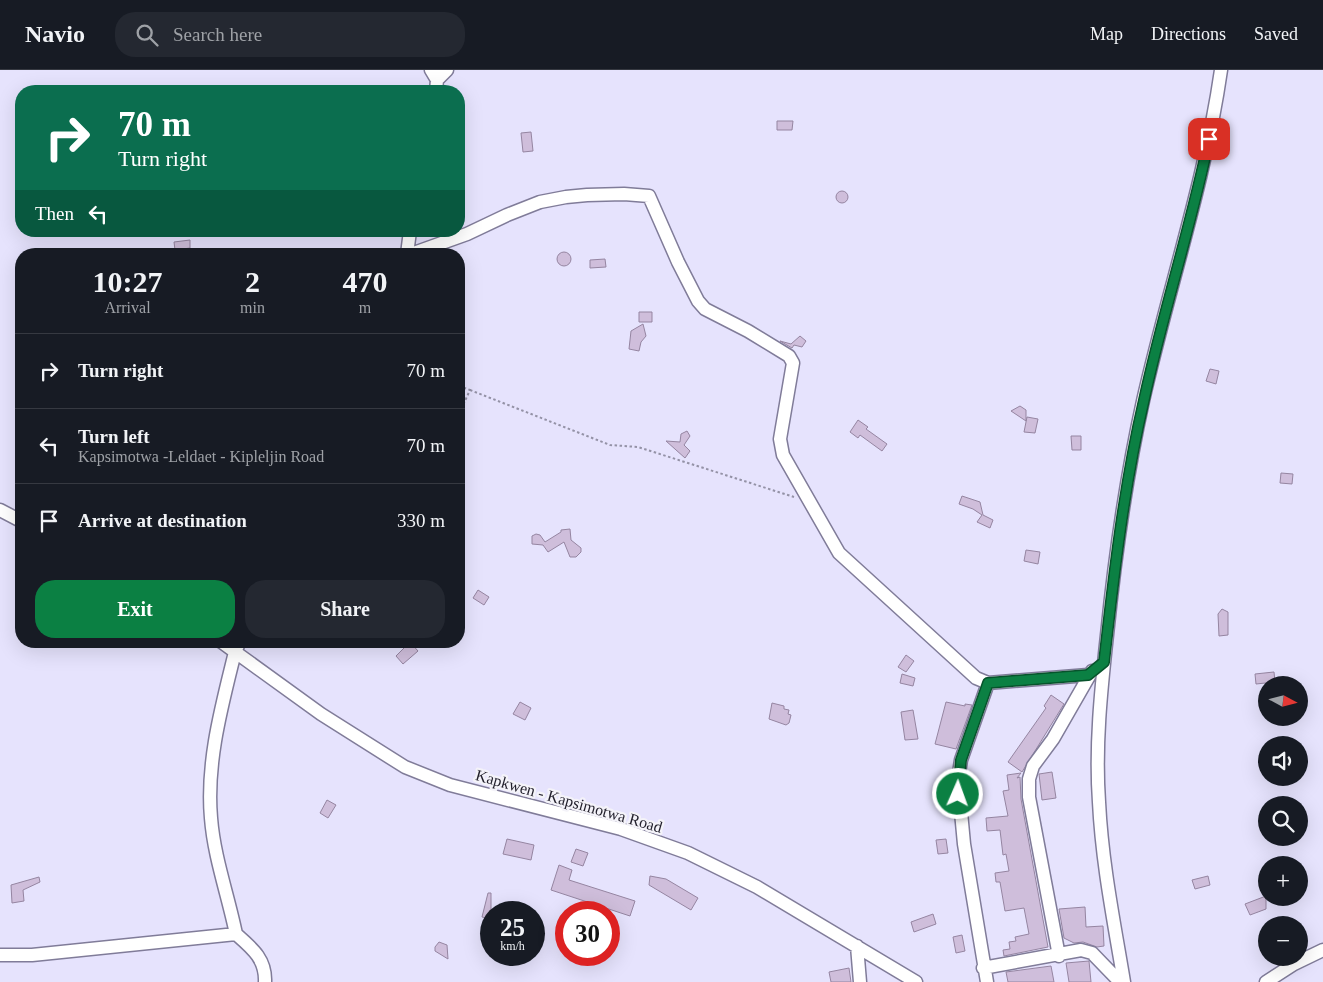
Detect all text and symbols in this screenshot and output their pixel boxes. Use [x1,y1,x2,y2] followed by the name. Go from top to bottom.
[115,12,465,57] search box
[25,21,85,47] text: Navio
[133,21,161,49] icon: search
[173,24,262,45] text: Search here
[1090,24,1123,44] text: Map
[1151,24,1226,44] text: Directions
[1254,24,1298,44] text: Saved
[35,105,100,170] icon: right
[118,105,191,144] text: 70 m
[1188,118,1230,160] pin
[1195,125,1223,153] icon: arrive
[118,146,207,171] text: Turn right
[84,200,112,228] icon: left
[35,203,74,224] text: Then
[93,265,163,298] text: 10:27
[245,265,260,298] text: 2
[342,265,387,298] text: 470
[104,299,151,316] text: Arrival
[240,299,265,316] text: min
[359,299,371,316] text: m
[35,357,63,385] icon: right
[78,360,163,381] text: Turn right
[406,360,445,381] text: 70 m
[78,426,150,447] text: Turn left
[35,432,63,460] icon: left
[406,435,445,456] text: 70 m
[78,448,324,465] text: Kapsimotwa -Leldaet - Kipleljin Road
[35,507,63,535] icon: arrive
[78,510,247,531] text: Arrive at destination
[397,510,445,531] text: 330 m
[35,580,235,638] button: Exit
[245,580,445,638] button: Share
[1258,676,1308,726] north arrow
[1258,676,1308,966] map controls
[1258,736,1308,786] button: sound
[473,766,664,837] street label: Kapkwen - Kapsimotwa Road
[931,767,983,819] position arrow
[1258,796,1308,846] button: search
[1258,856,1308,906] button: +
[555,901,620,966] speed limit sign: 30
[500,914,525,941] text: 25
[1258,916,1308,966] button: −
[500,939,525,953] text: km/h

